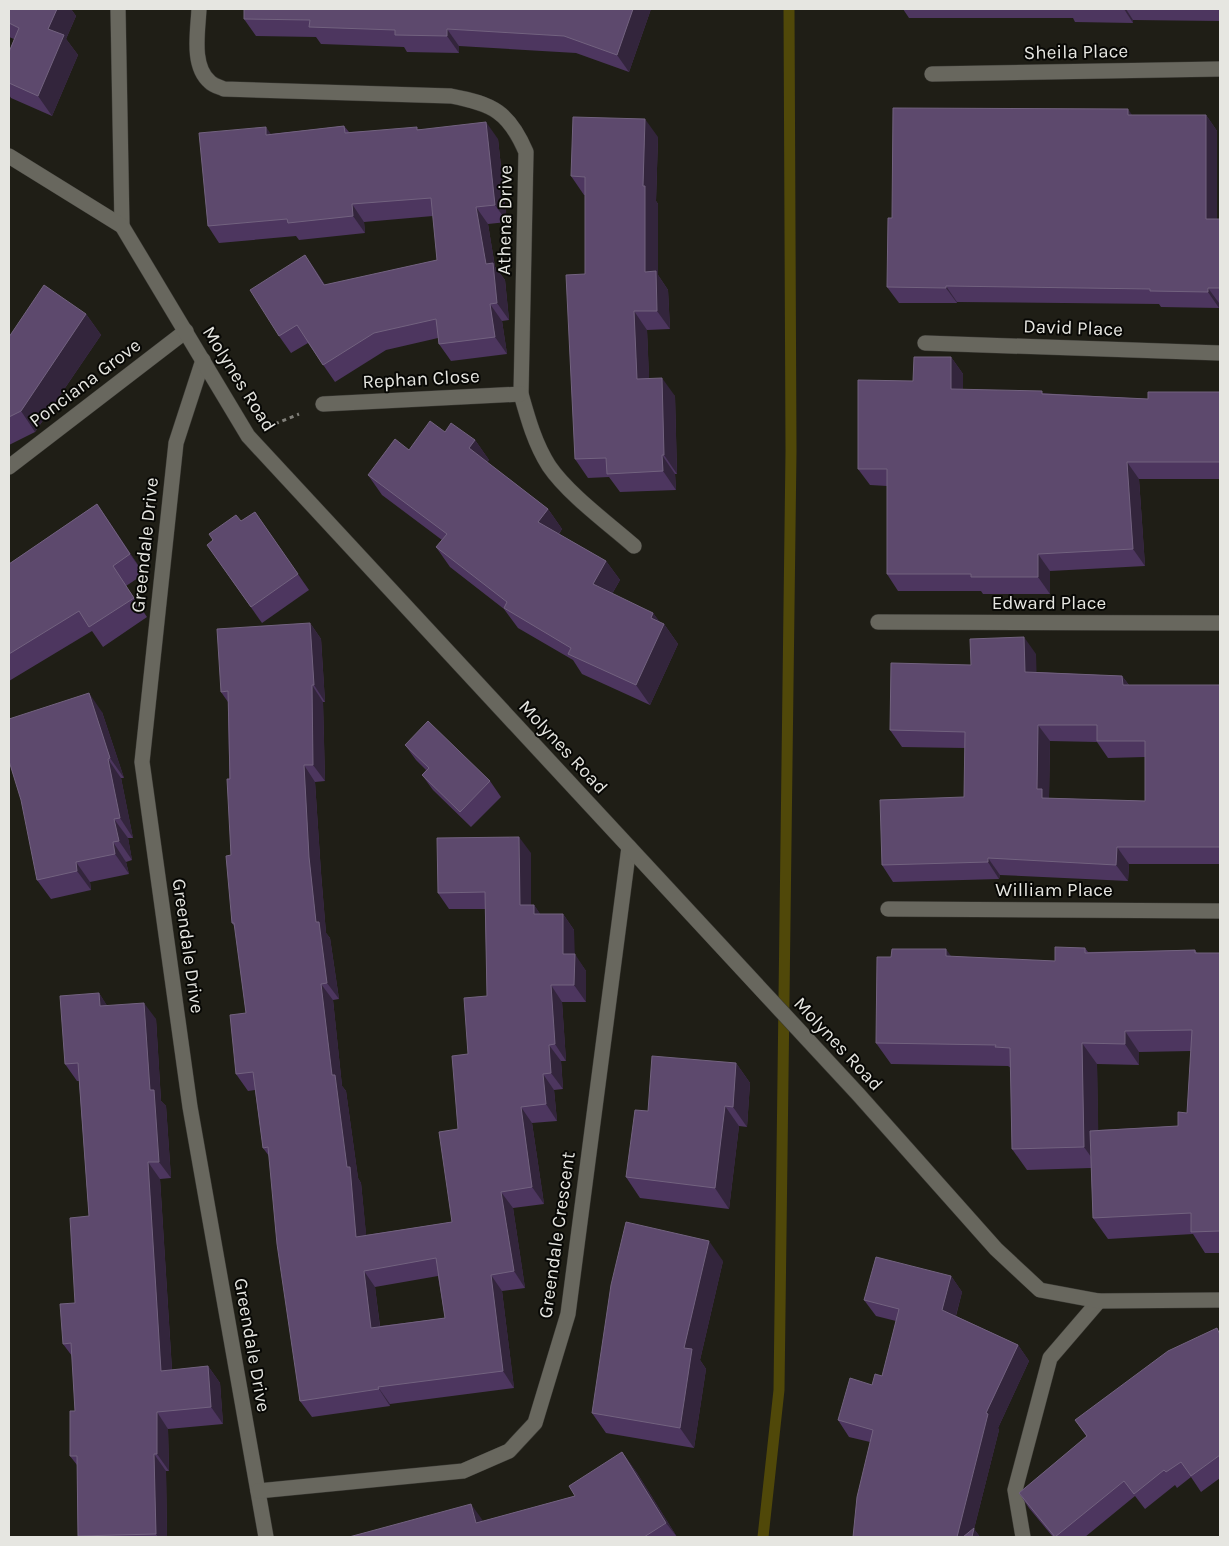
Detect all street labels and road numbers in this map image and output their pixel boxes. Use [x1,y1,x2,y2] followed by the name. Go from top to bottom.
[1024,40,1128,64] street label: Sheila Place
[493,165,517,275] street label: Athena Drive
[1023,315,1123,341] street label: David Place
[198,322,280,436] street label: Molynes Road
[25,334,145,432] street label: Ponciana Grove
[362,365,480,393] street label: Rephan Close
[127,476,163,614] street label: Greendale Drive
[992,592,1106,614] street label: Edward Place
[514,696,612,798] street label: Molynes Road
[168,877,208,1015] street label: Greendale Drive
[995,879,1113,901] street label: William Place
[789,993,887,1095] street label: Molynes Road
[534,1150,580,1320] street label: Greendale Crescent
[229,1276,275,1414] street label: Greendale Drive

